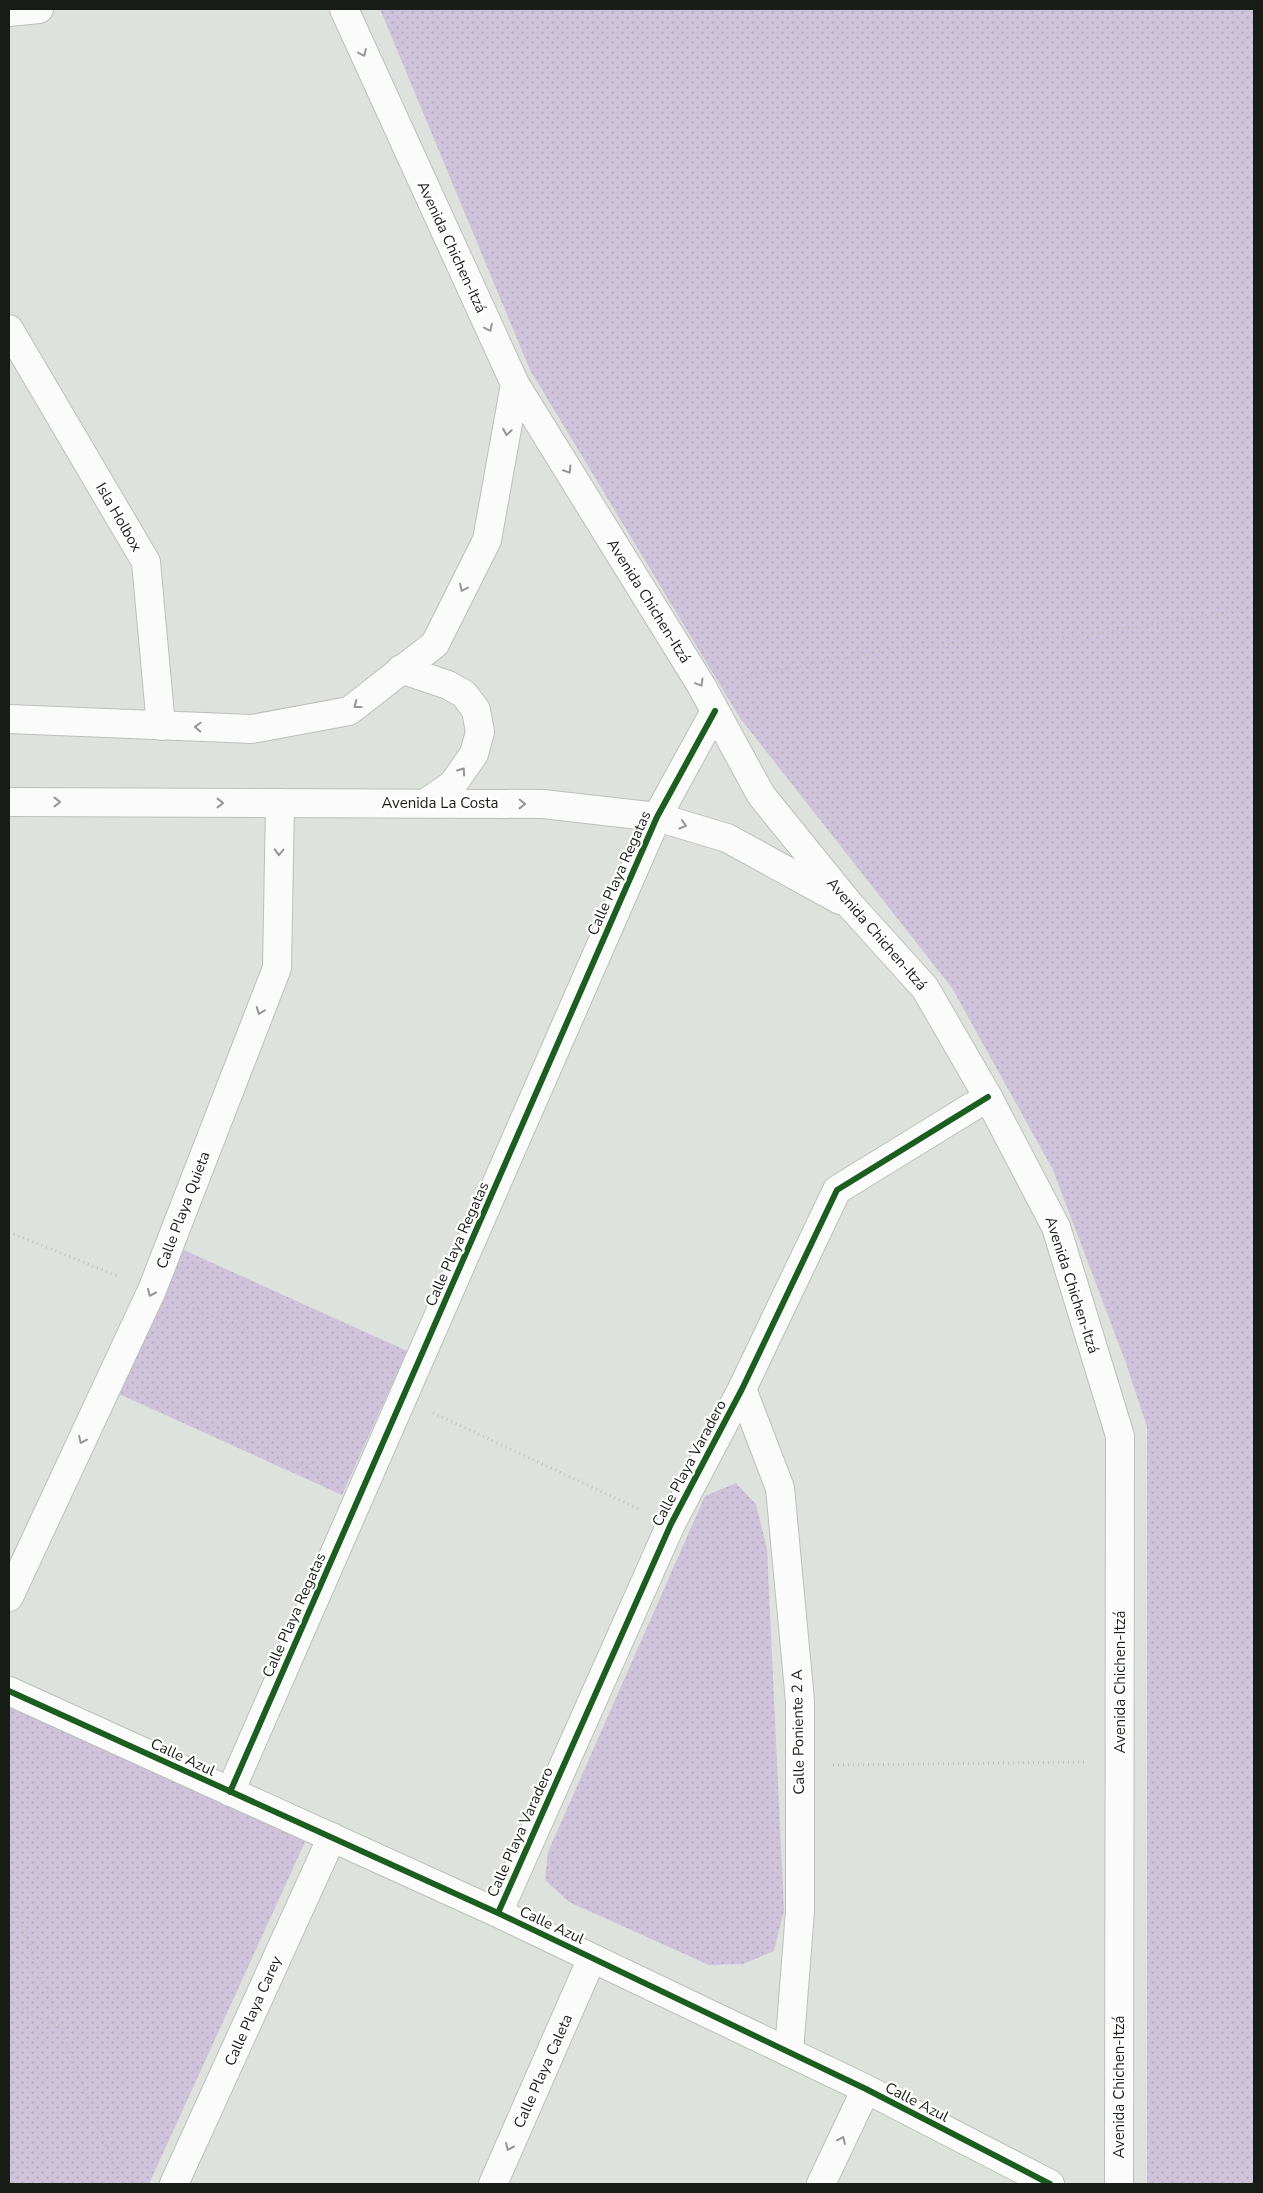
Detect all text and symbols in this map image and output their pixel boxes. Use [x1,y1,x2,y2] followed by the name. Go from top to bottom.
[357,48,367,57] one-way arrow
[413,178,491,316] street label: Avenida Chichen-Itzá
[483,323,494,332] one-way arrow
[502,428,512,437] one-way arrow
[562,465,572,474] one-way arrow
[91,479,147,555] street label: Isla Holbox
[603,535,695,667] street label: Avenida Chichen-Itzá
[460,582,470,591] one-way arrow
[693,677,703,686] one-way arrow
[353,699,362,708] one-way arrow
[194,722,202,733] one-way arrow
[456,767,465,776] one-way arrow
[382,793,498,813] street label: Avenida La Costa
[54,797,62,807] one-way arrow
[216,798,224,808] one-way arrow
[519,799,527,809] one-way arrow
[582,807,656,939] street label: Calle Playa Regatas
[678,820,687,830] one-way arrow
[274,848,284,856] one-way arrow
[823,873,931,995] street label: Avenida Chichen-Itzá
[256,1006,266,1015] one-way arrow
[151,1148,215,1272] street label: Calle Playa Quieta
[420,1178,494,1310] street label: Calle Playa Regatas
[1040,1214,1104,1356] street label: Avenida Chichen-Itzá
[146,1288,157,1297] one-way arrow
[647,1396,731,1530] street label: Calle Playa Varadero
[78,1435,88,1444] one-way arrow
[257,1549,331,1681] street label: Calle Playa Regatas
[1110,1610,1130,1754] street label: Avenida Chichen-Itzá
[787,1669,809,1795] street label: Calle Poniente 2 A
[147,1733,219,1781] street label: Calle Azul
[482,1764,558,1900] street label: Calle Playa Varadero
[516,1901,588,1949] street label: Calle Azul
[220,1953,286,2069] street label: Calle Playa Carey
[509,2011,577,2131] street label: Calle Playa Caleta
[1109,2015,1129,2159] street label: Avenida Chichen-Itzá
[882,2077,953,2127] street label: Calle Azul
[836,2136,846,2145] one-way arrow
[505,2142,516,2151] one-way arrow

